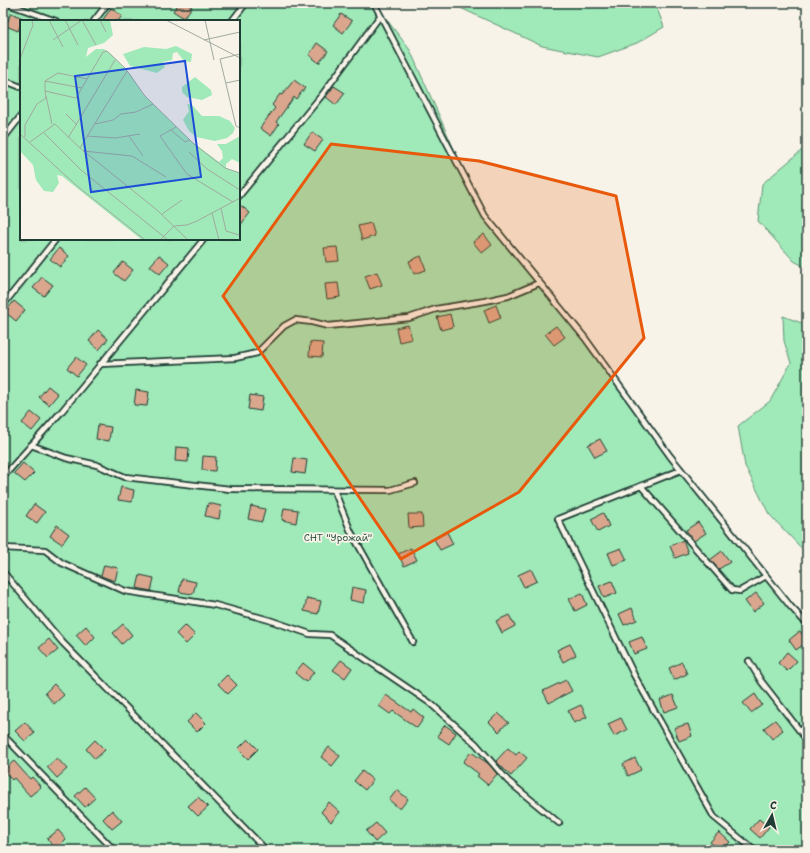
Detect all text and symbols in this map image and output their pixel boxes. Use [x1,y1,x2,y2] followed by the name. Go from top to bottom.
[20,20,240,240] inset map
[304,531,372,544] park label: СНТ "Урожай"
[752,795,792,835] north arrow
[769,798,778,814] text: С

